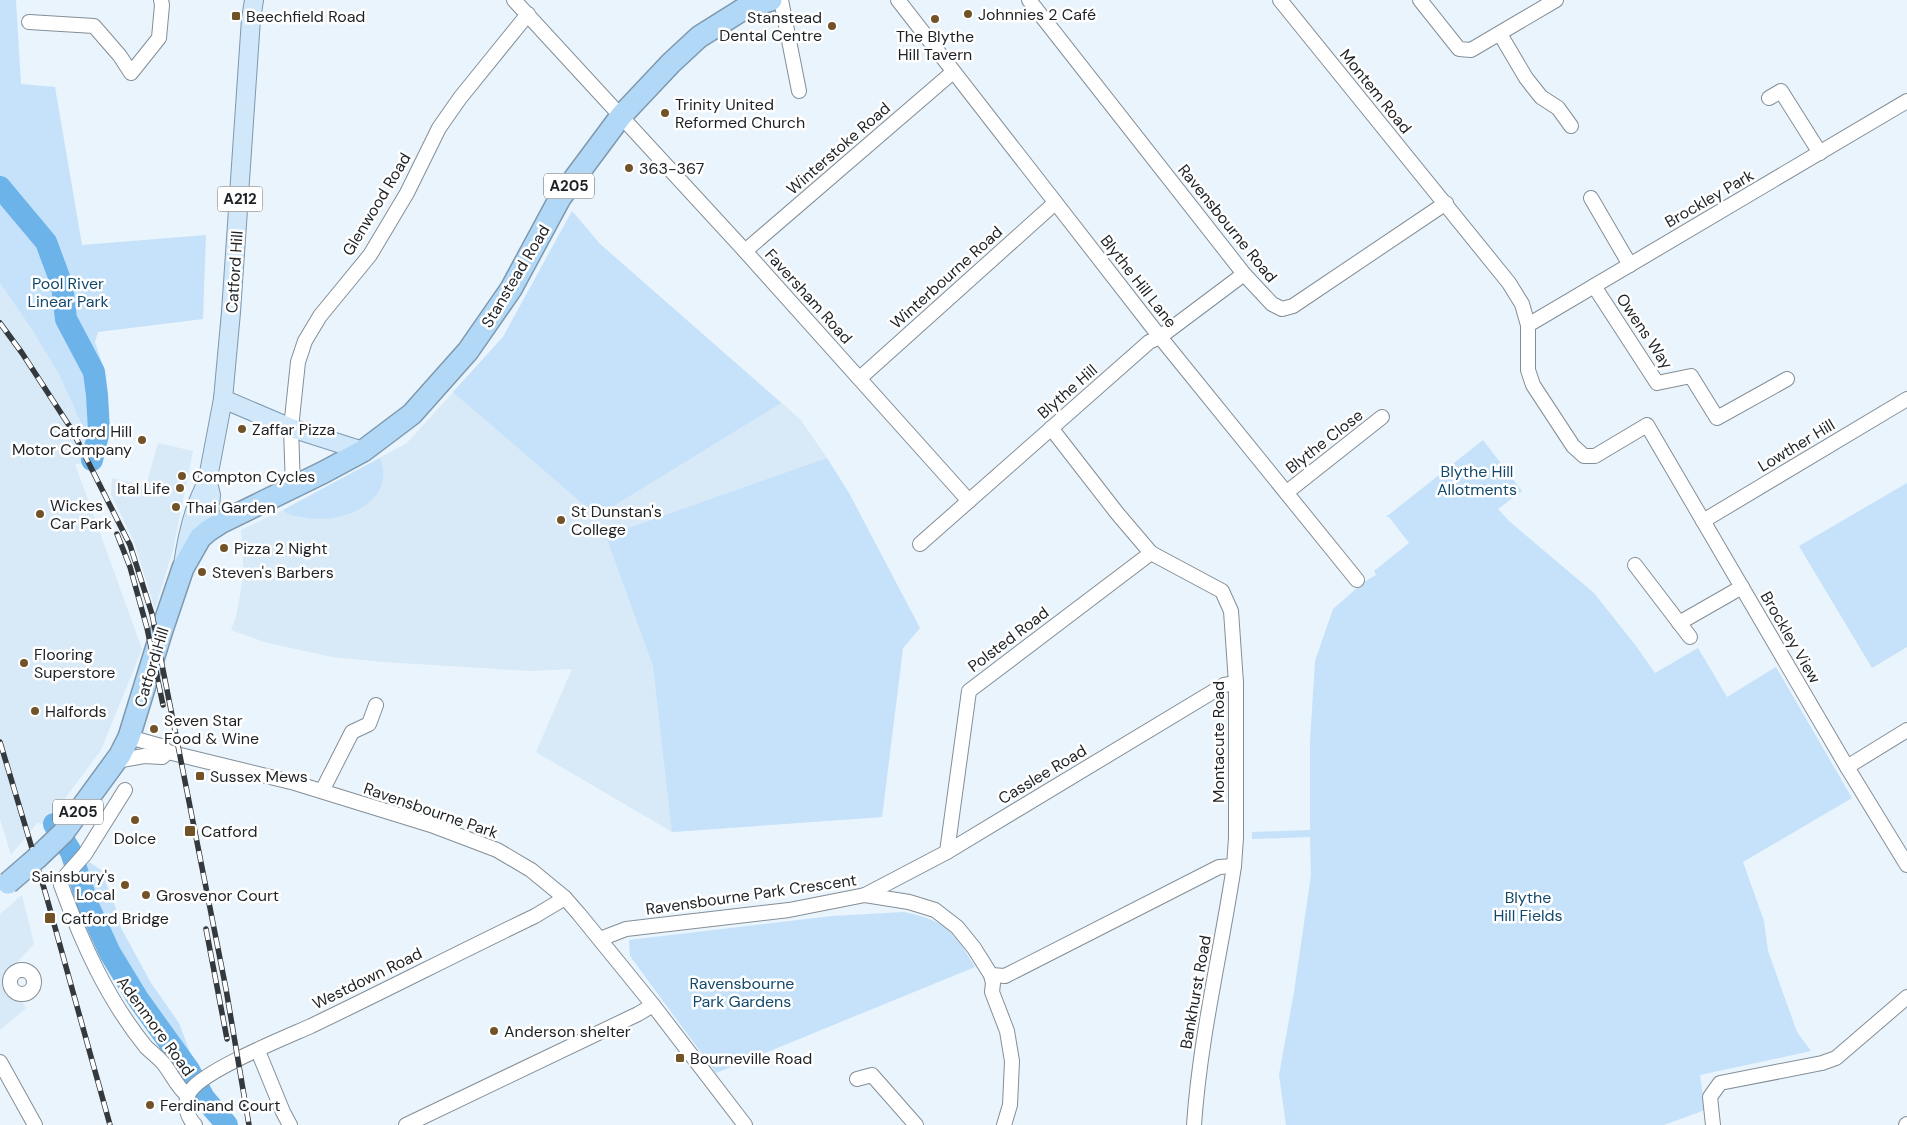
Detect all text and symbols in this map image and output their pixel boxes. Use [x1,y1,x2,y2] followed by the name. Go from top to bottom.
[978,4,1096,25] place label: Johnnies 2 Café
[246,6,365,27] place label: Beechfield Road
[719,7,822,46] place label: Stanstead Dental Centre
[962,8,974,20] marker: Johnnies 2 Café
[230,10,242,22] marker: Beechfield Road
[929,13,941,25] marker: The Blythe Hill Tavern
[826,20,838,32] marker: Stanstead Dental Centre
[896,26,974,65] place label: The Blythe Hill Tavern
[1335,45,1416,138] street label: Montem Road
[675,94,805,133] place label: Trinity United Reformed Church
[782,98,895,199] street label: Winterstoke Road
[659,107,671,119] marker: Trinity United Reformed Church
[337,149,415,260] street label: Glenwood Road
[639,158,704,179] place label: 363-367
[1173,160,1282,287] street label: Ravensbourne Road
[623,162,635,174] marker: 363-367
[1661,165,1757,232] street label: Brockley Park
[544,174,594,198] road number: A205
[218,186,262,212] road number: A212
[476,221,554,332] street label: Stanstead Road
[886,221,1007,333] street label: Winterbourne Road
[221,230,248,314] street label: Catford Hill
[1096,231,1182,332] street label: Blythe Hill Lane
[760,244,857,348] street label: Faversham Road
[27,273,109,312] park label: Pool River Linear Park
[1612,289,1678,373] street label: Owens Way
[1033,360,1102,423] street label: Blythe Hill
[1281,405,1367,478] street label: Blythe Close
[1754,414,1839,477] street label: Lowther Hill
[252,419,335,440] place label: Zaffar Pizza
[12,421,132,460] place label: Catford Hill Motor Company
[236,423,248,435] marker: Zaffar Pizza
[136,434,148,446] marker: Catford Hill Motor Company
[1437,461,1517,500] park label: Blythe Hill Allotments
[192,466,315,487] place label: Compton Cycles
[176,470,188,482] marker: Compton Cycles
[117,478,170,499] place label: Ital Life
[174,482,186,494] marker: Ital Life
[50,495,112,534] place label: Wickes Car Park
[186,497,276,518] place label: Thai Garden
[170,501,182,513] marker: Thai Garden
[571,501,662,540] place label: St Dunstan's College
[34,508,46,520] marker: Wickes Car Park
[555,514,567,526] marker: St Dunstan's College
[234,538,328,559] place label: Pizza 2 Night
[218,542,230,554] marker: Pizza 2 Night
[212,562,334,583] place label: Steven's Barbers
[196,566,208,578] marker: Steven's Barbers
[1756,587,1825,687] street label: Brockley View
[964,602,1053,677] street label: Polsted Road
[129,625,174,710] street label: Catford Hill
[34,644,115,683] place label: Flooring Superstore
[18,657,30,669] marker: Flooring Superstore
[1208,681,1229,803] street label: Montacute Road
[45,701,106,722] place label: Halfords
[29,705,41,717] marker: Halfords
[164,710,259,749] place label: Seven Star Food & Wine
[148,723,160,735] marker: Seven Star Food & Wine
[994,740,1090,809] street label: Casslee Road
[210,766,308,787] place label: Sussex Mews
[194,770,206,782] marker: Sussex Mews
[361,778,501,843] street label: Ravensbourne Park
[53,800,103,824] road number: A205
[129,814,141,826] marker: Dolce
[201,821,257,842] place label: Catford
[183,824,197,838] marker: Catford
[114,828,156,849] place label: Dolce
[31,866,115,905] place label: Sainsbury's Local
[644,869,858,920] street label: Ravensbourne Park Crescent
[119,879,131,891] marker: Sainsbury's Local
[156,885,279,906] place label: Grosvenor Court
[1493,887,1563,926] park label: Blythe Hill Fields
[140,889,152,901] marker: Grosvenor Court
[61,908,169,929] place label: Catford Bridge
[43,911,57,925] marker: Catford Bridge
[1175,933,1216,1051] street label: Bankhurst Road
[309,943,426,1014] street label: Westdown Road
[112,972,199,1080] street label: Adenmore Road
[690,973,794,1012] park label: Ravensbourne Park Gardens
[504,1021,631,1042] place label: Anderson shelter
[488,1025,500,1037] marker: Anderson shelter
[690,1048,812,1069] place label: Bourneville Road
[674,1052,686,1064] marker: Bourneville Road
[160,1095,280,1116] place label: Ferdinand Court
[144,1099,156,1111] marker: Ferdinand Court

